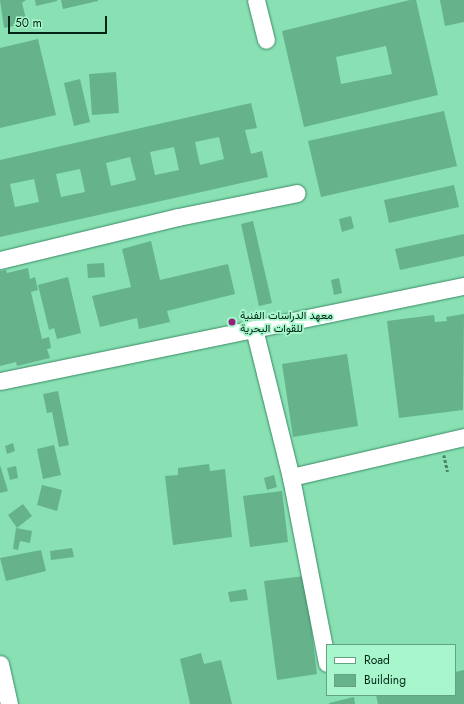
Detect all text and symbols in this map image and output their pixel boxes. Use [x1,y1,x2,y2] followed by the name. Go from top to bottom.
[10,8,109,34] scale bar
[15,14,42,32] text: 50 m
[240,309,333,335] place label: معهد الدراسات الفنية للقوات البحرية
[227,317,237,327] marker: معهد الدراسات الفنية للقوات البحرية
[326,644,456,696] legend
[364,651,390,669] text: Road
[364,671,406,689] text: Building

